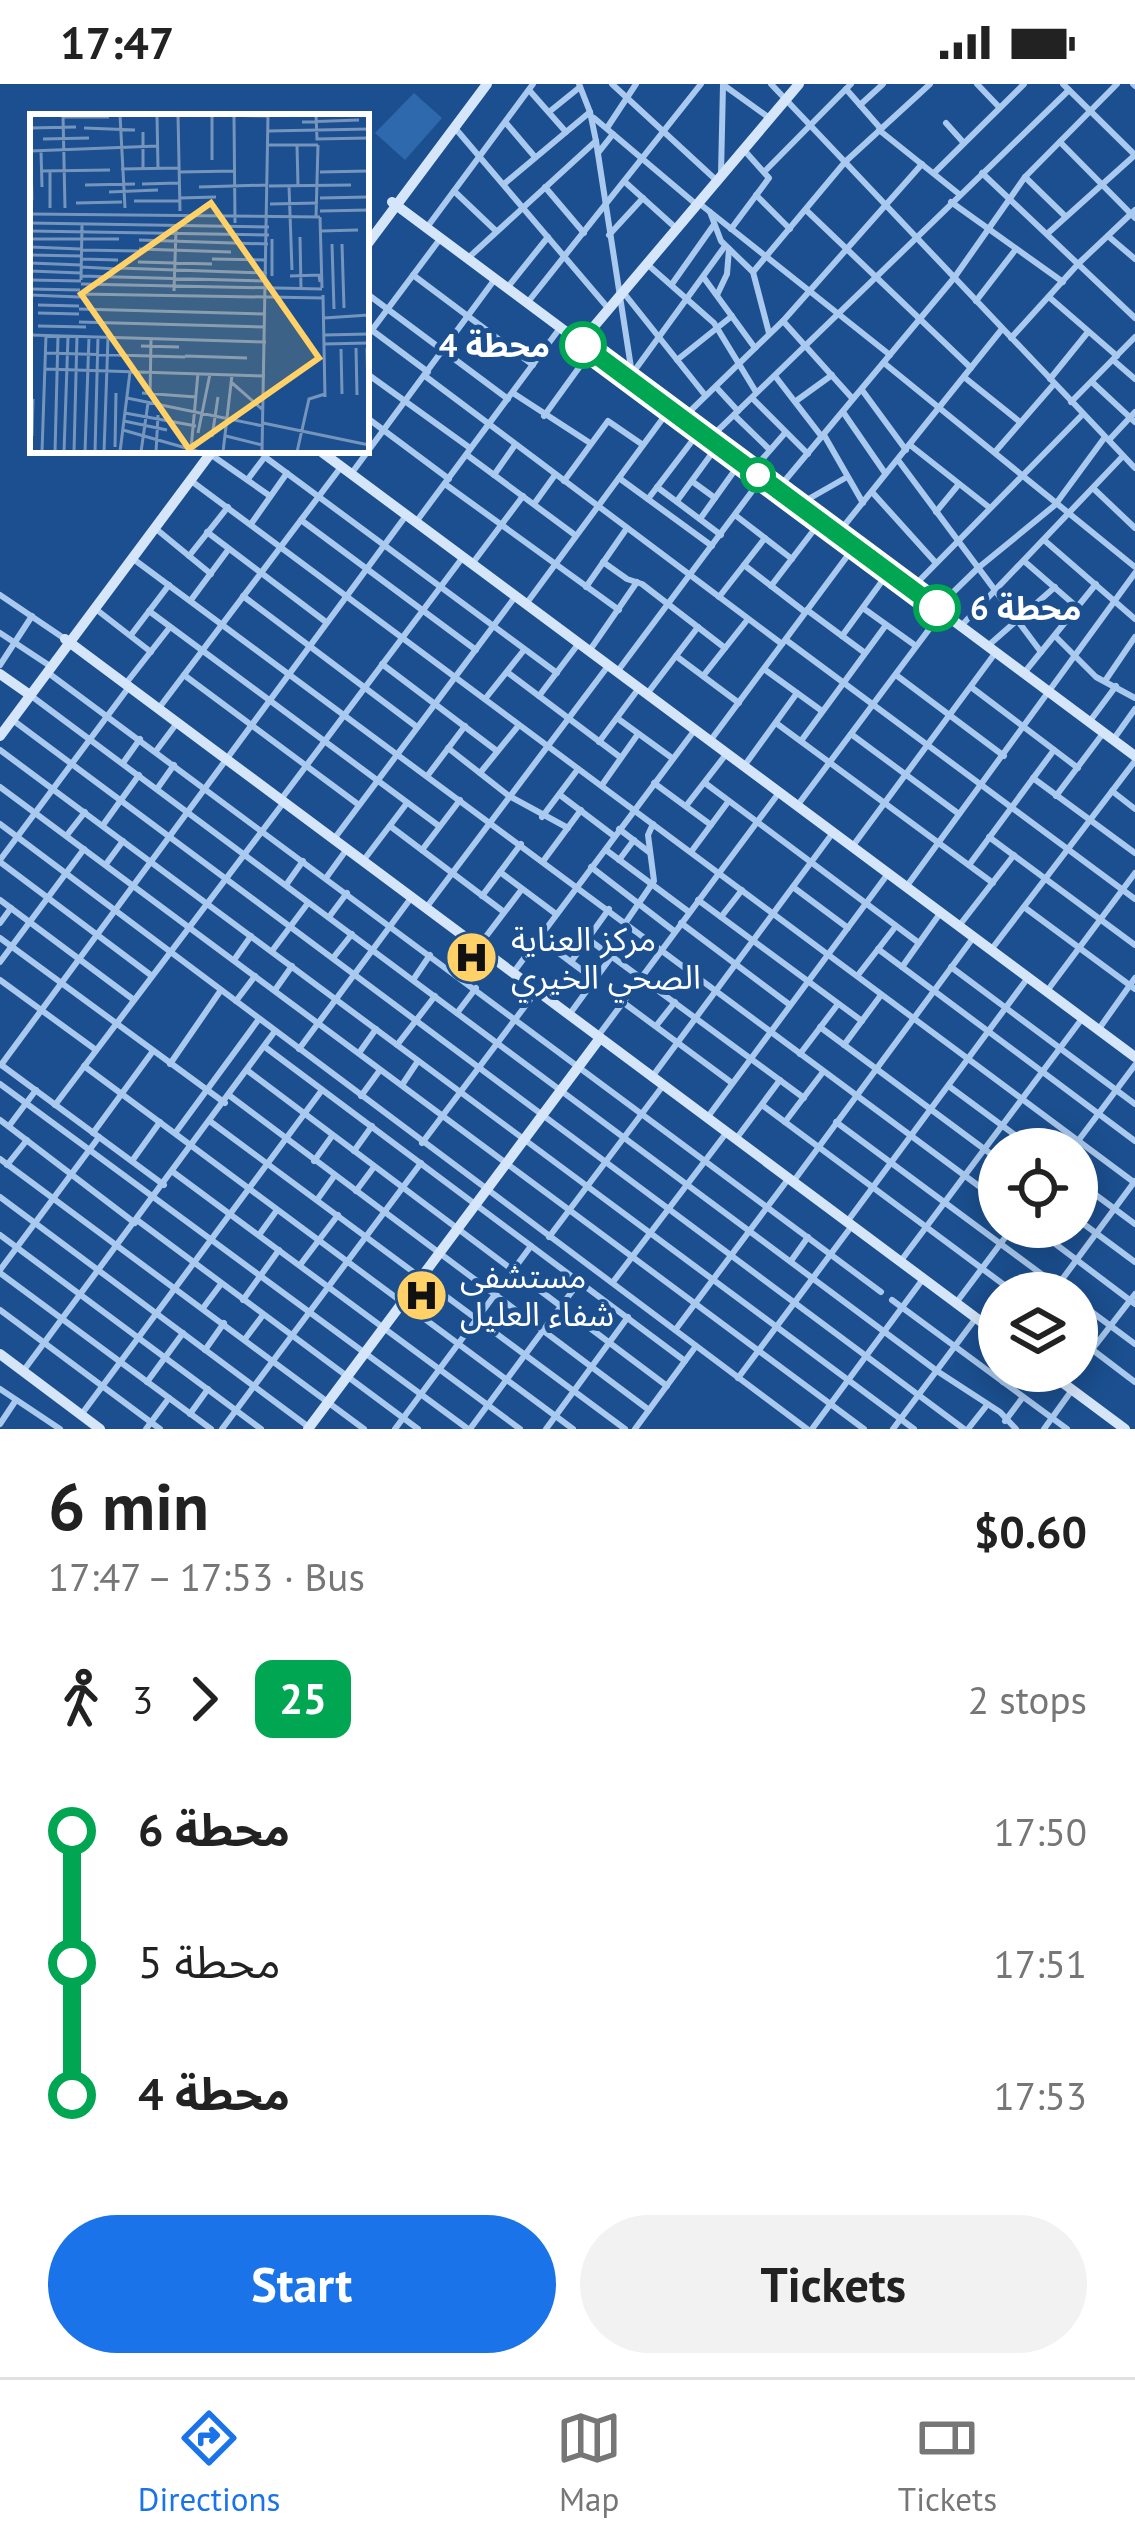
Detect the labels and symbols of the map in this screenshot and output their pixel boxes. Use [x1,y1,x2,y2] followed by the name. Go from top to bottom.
[30,114,369,453] inset map
[439,323,550,366] place label: محطة 4
[561,323,605,367] marker: محطة 4
[742,459,774,491] unlabelled marker
[915,586,959,630] marker: محطة 6
[970,586,1081,629] place label: محطة 6
[511,917,701,1003] place label: مركز العناية الصحي الخيري
[444,930,500,986] hospital icon: مركز العناية الصحي الخيري
[460,1254,614,1335] place label: مستشفى شفاء العليل
[393,1267,449,1323] hospital icon: مستشفى شفاء العليل

